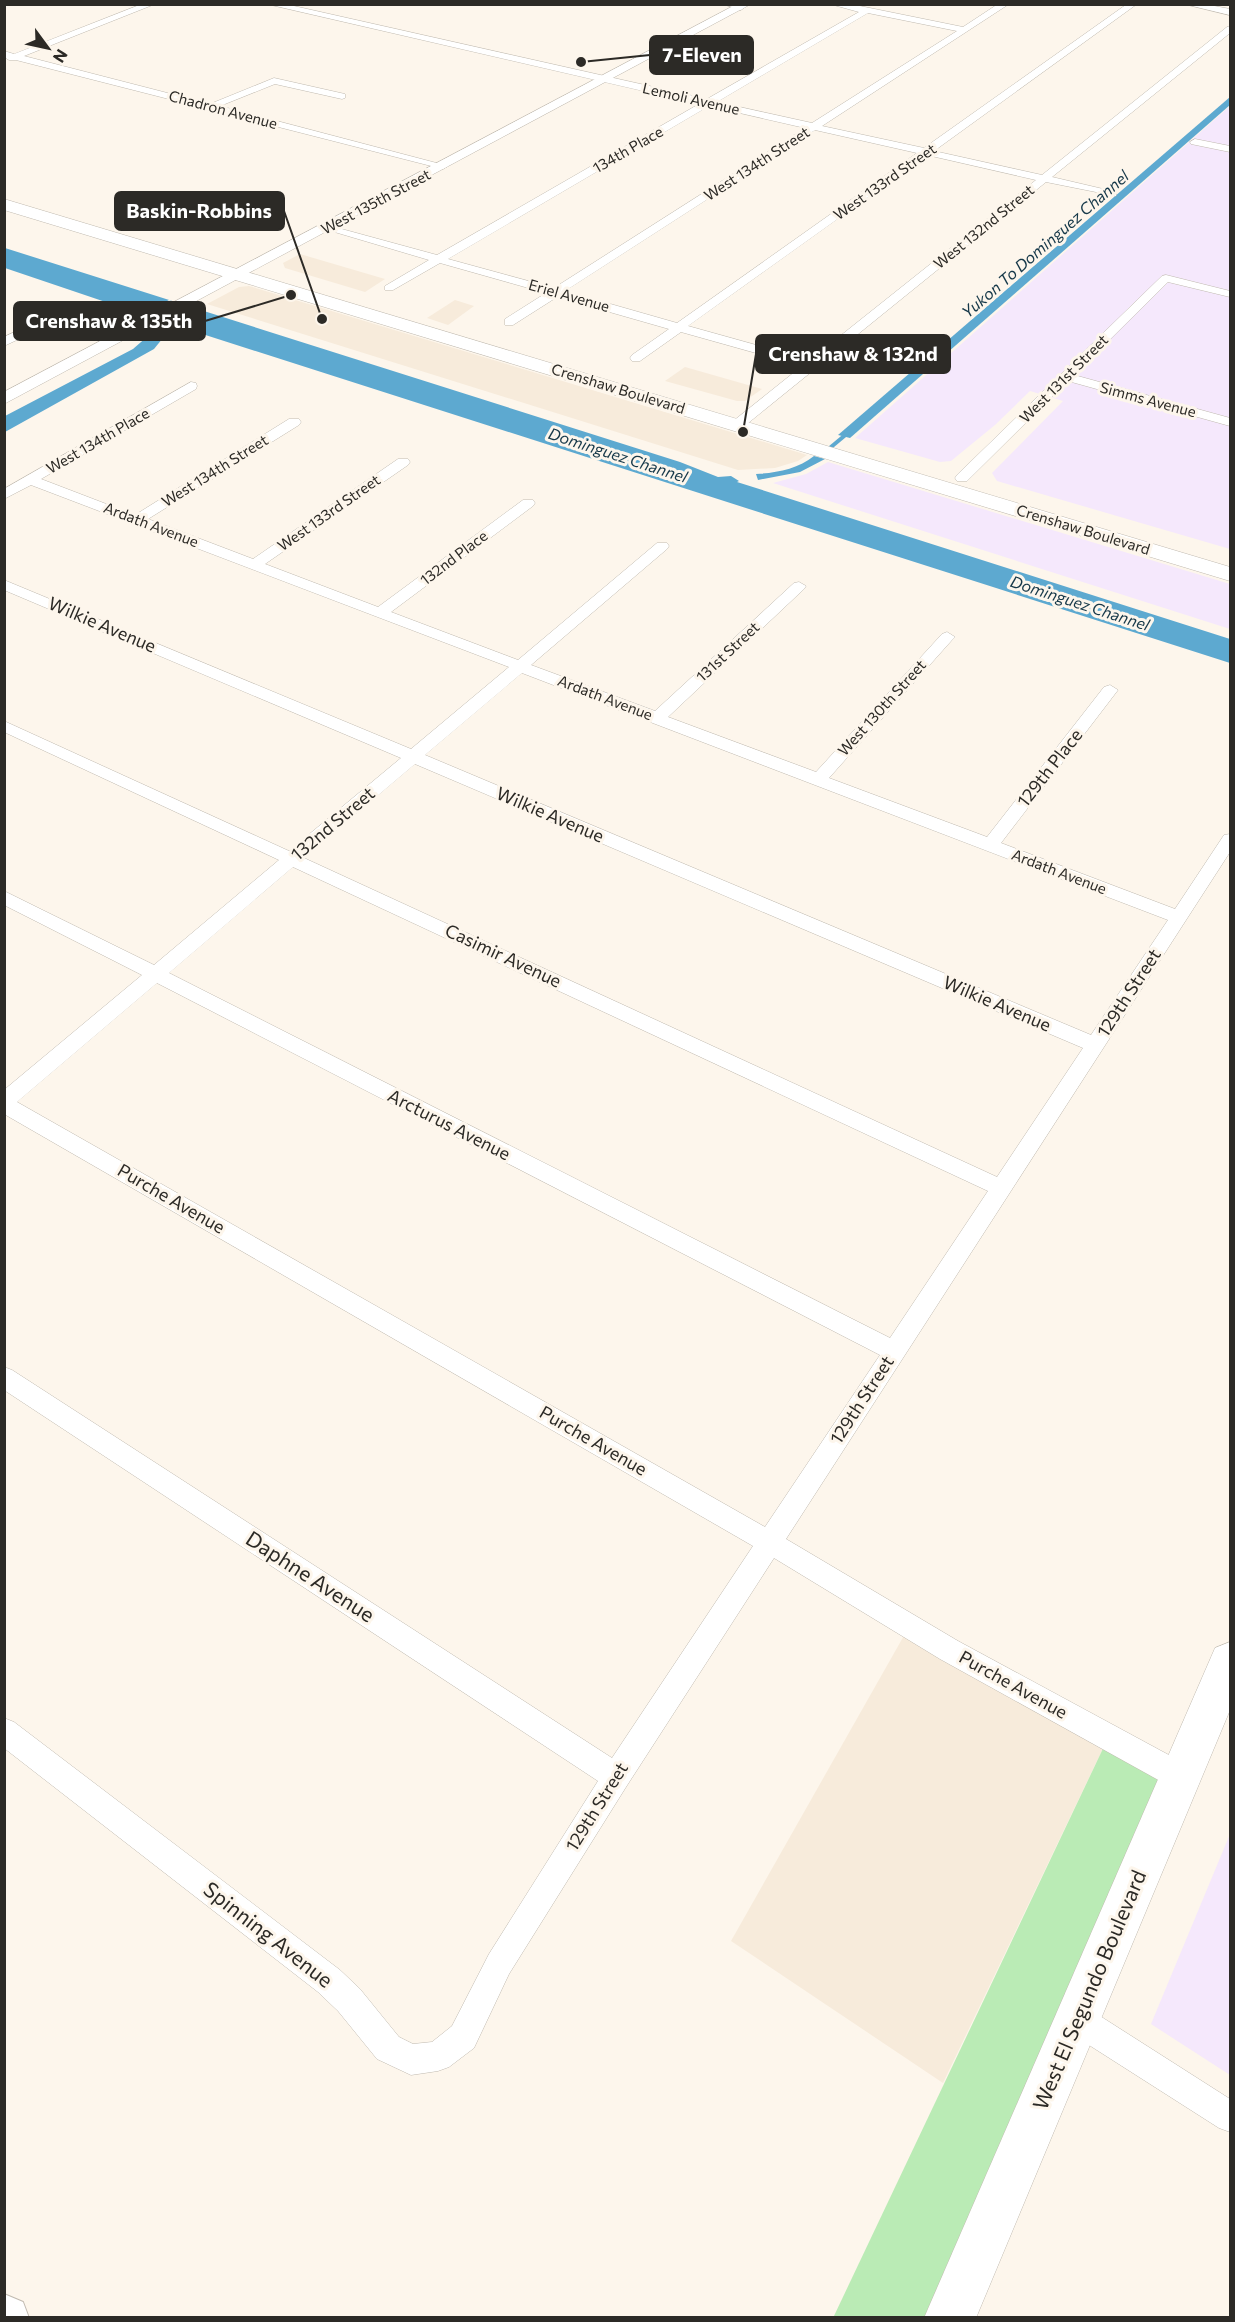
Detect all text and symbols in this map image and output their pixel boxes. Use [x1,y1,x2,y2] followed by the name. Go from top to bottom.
[18,18,78,78] north arrow
[650,36,753,74] callout: 7-Eleven
[662,42,742,66] text: 7-Eleven
[50,46,72,67] text: N
[641,78,742,118] street label: Lemoli Avenue
[167,86,280,132] street label: Chadron Avenue
[589,122,666,176] street label: 134th Place
[700,122,812,204] street label: West 134th Street
[830,139,939,223] street label: West 133rd Street
[318,165,433,238] street label: West 135th Street
[957,165,1133,321] water label: Yukon To Dominguez Channel
[930,180,1037,272] street label: West 132nd Street
[115,192,284,230] callout: Baskin-Robbins
[126,198,272,222] text: Baskin-Robbins
[527,275,612,315] street label: Eriel Avenue
[14,302,205,340] callout: Crenshaw & 135th
[26,308,192,332] text: Crenshaw & 135th
[1015,330,1111,426] street label: West 131st Street
[756,335,950,373] callout: Crenshaw & 132nd
[768,341,938,365] text: Crenshaw & 132nd
[549,359,687,417] street label: Crenshaw Boulevard
[1098,378,1198,420] street label: Simms Avenue
[43,403,152,477] street label: West 134th Place
[546,423,691,486] water label: Dominguez Channel
[158,430,271,510] street label: West 134th Street
[274,470,383,554] street label: West 133rd Street
[101,498,201,550] street label: Ardath Avenue
[1014,500,1152,558] street label: Crenshaw Boulevard
[416,526,491,588] street label: 132nd Place
[1008,571,1153,634] water label: Dominguez Channel
[45,592,160,657] street label: Wilkie Avenue
[692,618,763,685] street label: 131st Street
[834,656,929,759] street label: West 130th Street
[555,671,655,723] street label: Ardath Avenue
[1012,724,1087,811] street label: 129th Place
[286,782,379,865] street label: 132nd Street
[493,782,608,847] street label: Wilkie Avenue
[1009,845,1109,897] street label: Ardath Avenue
[442,919,565,992] street label: Casimir Avenue
[1092,944,1165,1041] street label: 129th Street
[940,971,1055,1036] street label: Wilkie Avenue
[385,1084,514,1164] street label: Arcturus Avenue
[114,1159,229,1238] street label: Purche Avenue
[825,1351,898,1448] street label: 129th Street
[536,1401,651,1480] street label: Purche Avenue
[242,1525,380,1627] street label: Daphne Avenue
[956,1645,1071,1723] street label: Purche Avenue
[560,1758,632,1855] street label: 129th Street
[1027,1866,1151,2113] street label: West El Segundo Boulevard
[199,1876,338,1992] street label: Spinning Avenue

